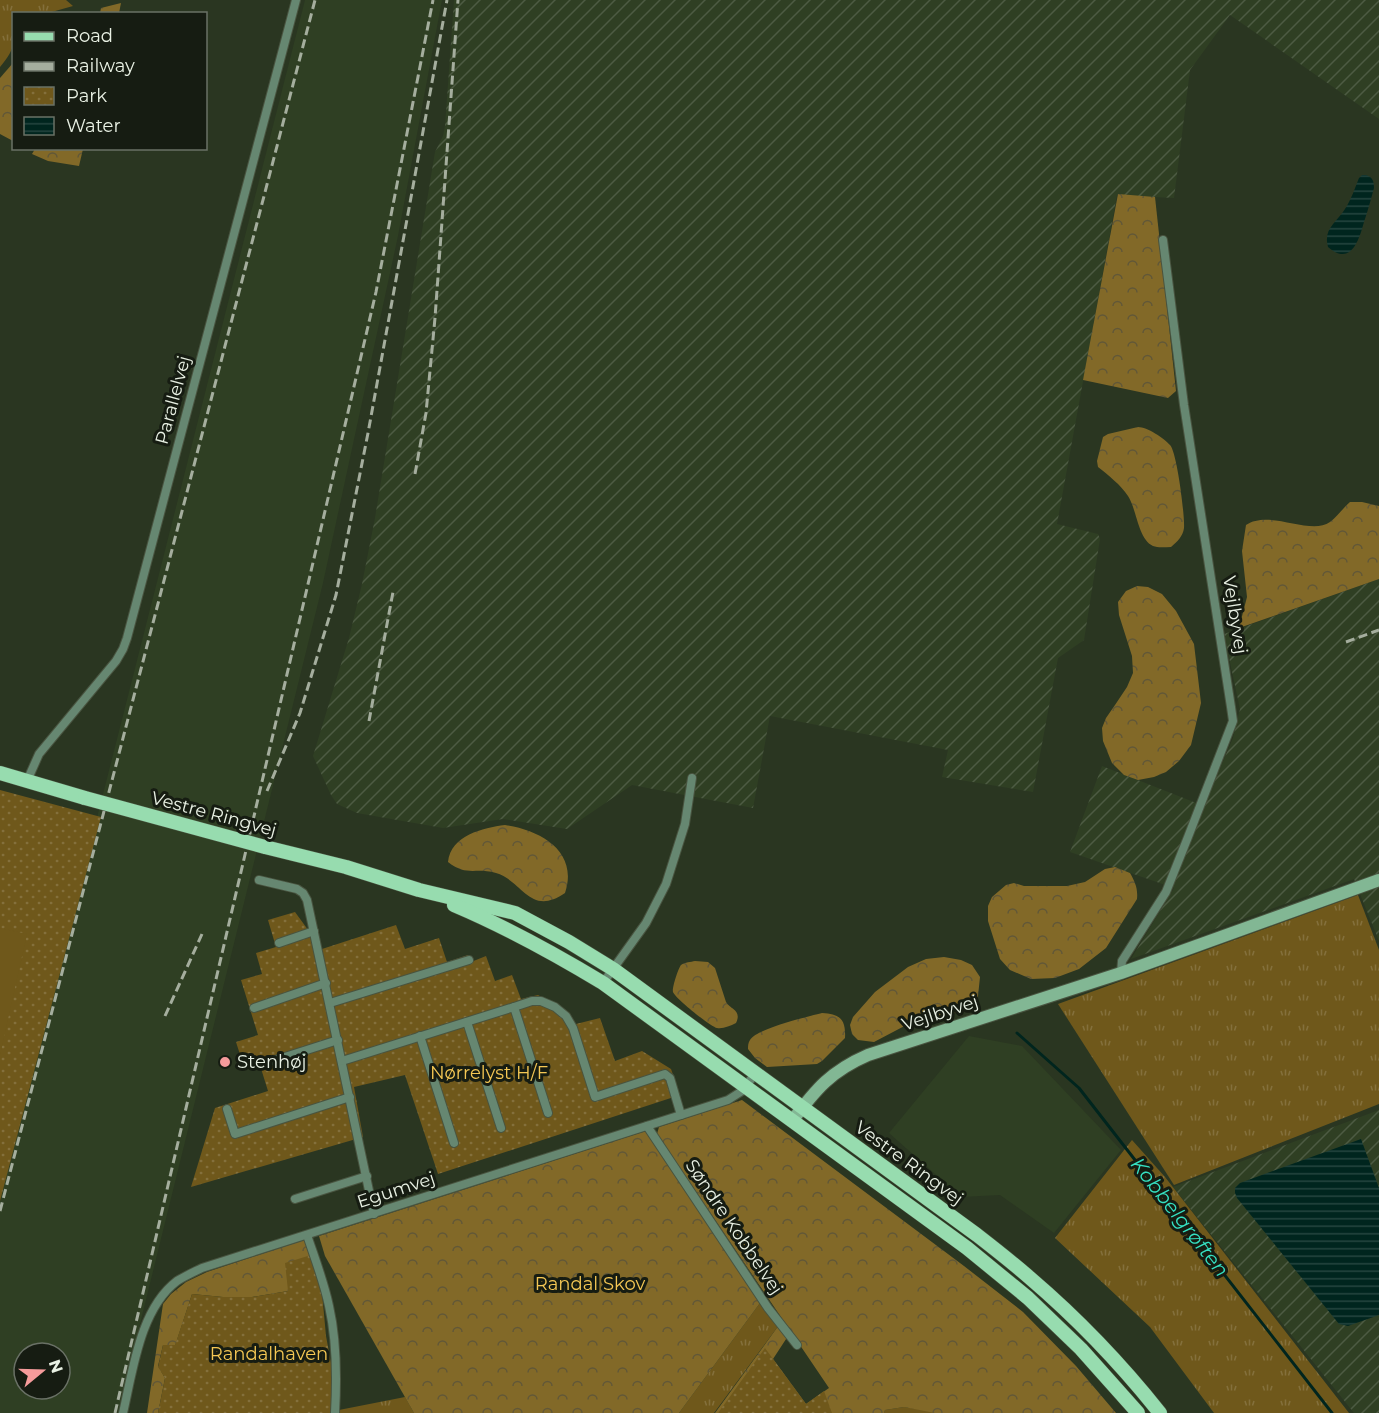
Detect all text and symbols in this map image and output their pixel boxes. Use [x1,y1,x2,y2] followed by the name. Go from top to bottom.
[12,12,207,150] legend
[66,25,113,47] text: Road
[66,55,135,77] text: Railway
[66,85,107,107] text: Park
[66,115,121,137] text: Water
[151,353,195,447] street label: Parallelvej
[1218,574,1252,656] street label: Vejlbyvej
[149,787,279,841] street label: Vestre Ringvej
[899,990,981,1036] street label: Vejlbyvej
[237,1051,306,1073] place label: Stenhøj
[218,1055,232,1069] marker: Stenhøj
[430,1062,548,1084] park label: Nørrelyst H/F
[850,1116,968,1210] street label: Vestre Ringvej
[1126,1152,1234,1282] water label: Kobbelgrøften
[681,1155,787,1299] street label: Søndre Kobbelvej
[354,1167,438,1213] street label: Egumvej
[535,1273,645,1295] park label: Randal Skov
[12,1341,72,1401] north arrow
[210,1343,328,1365] park label: Randalhaven
[45,1357,67,1375] text: N

